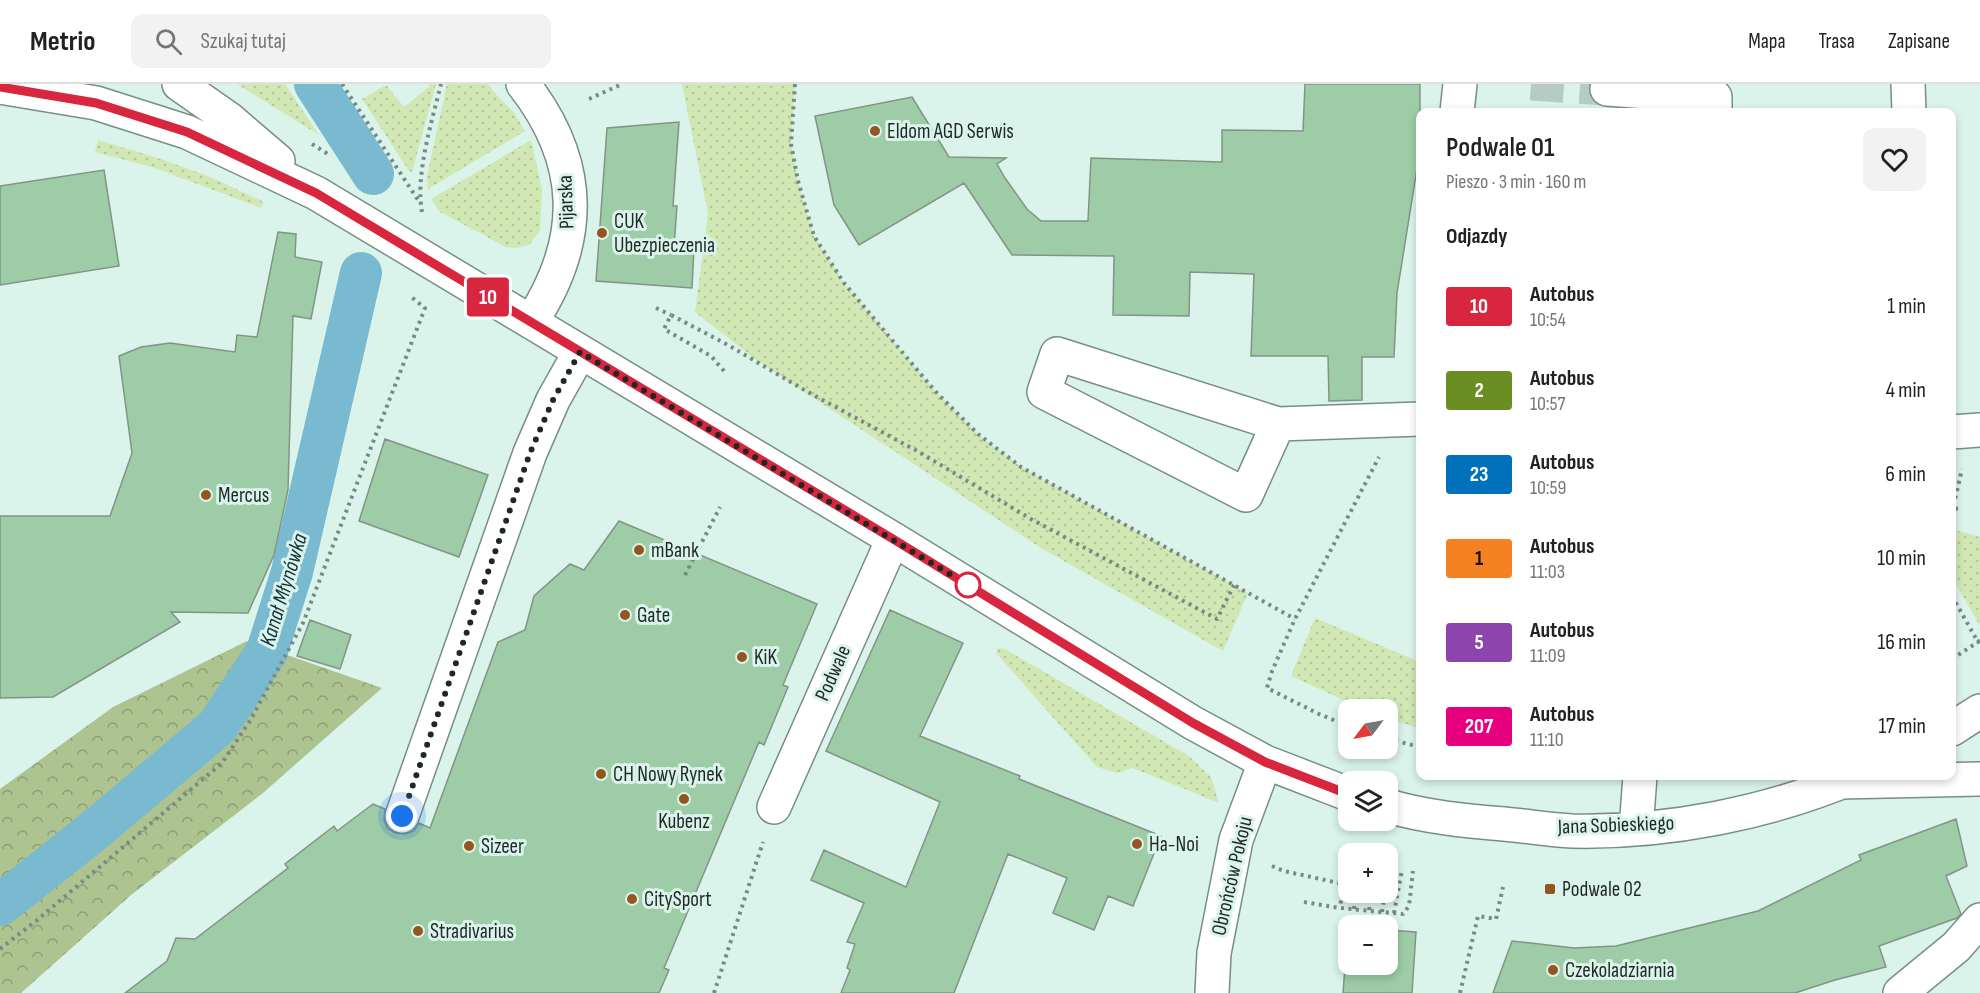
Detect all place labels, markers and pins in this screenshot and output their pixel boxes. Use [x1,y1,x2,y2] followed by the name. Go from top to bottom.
[887,119,1014,144] place label: Eldom AGD Serwis
[868,124,882,138] marker: Eldom AGD Serwis
[614,209,715,258] place label: CUK Ubezpieczenia
[595,226,609,240] marker: CUK Ubezpieczenia
[218,483,269,508] place label: Mercus
[199,488,213,502] marker: Mercus
[651,538,699,563] place label: mBank
[632,543,646,557] marker: mBank
[955,572,981,598] unlabelled marker
[637,603,670,628] place label: Gate
[618,608,632,622] marker: Gate
[754,645,777,670] place label: KiK
[735,650,749,664] marker: KiK
[613,762,723,787] place label: CH Nowy Rynek
[594,767,608,781] marker: CH Nowy Rynek
[677,792,691,806] marker: Kubenz
[658,809,710,834] place label: Kubenz
[1149,832,1199,857] place label: Ha-Noi
[481,834,524,859] place label: Sizeer
[1130,837,1144,851] marker: Ha-Noi
[462,839,476,853] marker: Sizeer
[1562,877,1642,902] place label: Podwale 02
[1543,882,1557,896] marker: Podwale 02
[644,887,712,912] place label: CitySport
[625,892,639,906] marker: CitySport
[430,919,514,944] place label: Stradivarius
[411,924,425,938] marker: Stradivarius
[1565,958,1675,983] place label: Czekoladziarnia
[1546,963,1560,977] marker: Czekoladziarnia

